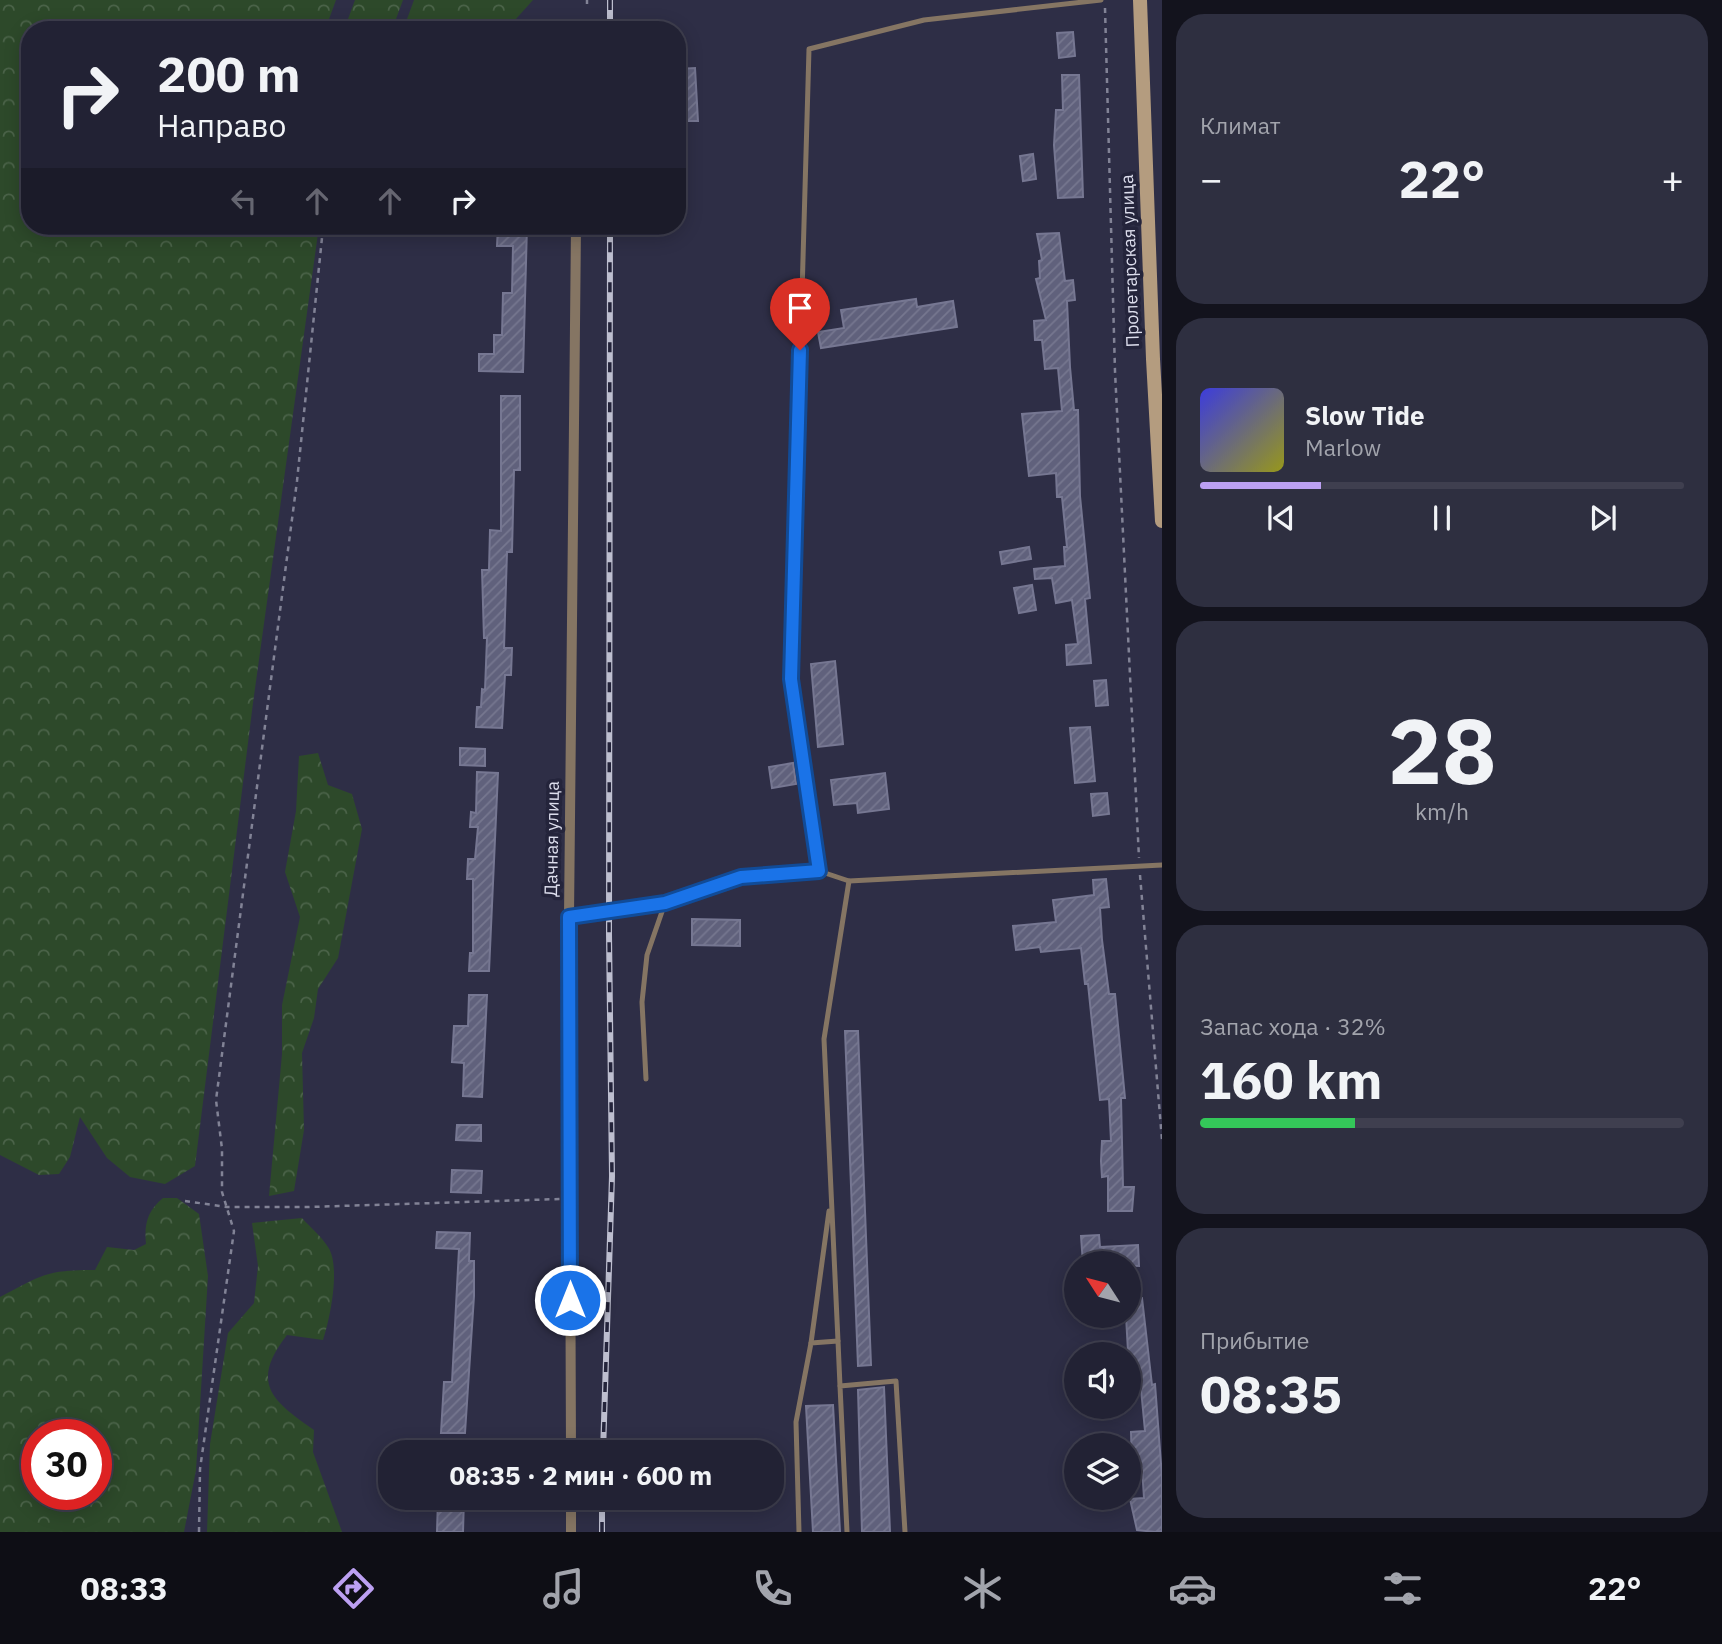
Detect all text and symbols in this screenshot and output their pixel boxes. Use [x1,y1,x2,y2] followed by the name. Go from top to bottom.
[157,42,301,105] text: 200 m
[42,49,133,140] icon: right
[157,104,286,146] text: Направо
[1200,110,1281,140] text: Климат
[1399,145,1485,212] text: 22°
[1200,154,1223,203] text: −
[1661,154,1684,203] text: +
[1115,174,1144,348] street label: Пролетарская улица
[225,182,263,220] icon: left
[298,182,336,220] icon: ahead
[371,182,409,220] icon: ahead
[444,182,482,220] icon: right
[770,278,830,350] pin
[781,289,819,327] icon: arrive
[1305,398,1425,432] text: Slow Tide
[1305,432,1381,462] text: Marlow
[1262,499,1300,537] icon: previous
[1423,499,1461,537] icon: pause
[1584,499,1622,537] icon: next
[1387,691,1497,809] text: 28
[539,780,564,897] street label: Дачная улица
[1415,796,1469,826] text: km/h
[1200,1011,1386,1041] text: Запас хода · 32%
[1200,1046,1382,1113] text: 160 km
[1064,1251,1141,1328] north arrow
[1064,1251,1141,1510] map controls
[533,1263,607,1337] position arrow
[1200,1325,1309,1355] text: Прибытие
[1064,1342,1141,1419] button: sound
[1200,1360,1342,1427] text: 08:35
[21,1419,112,1510] speed limit sign: 30
[1064,1433,1141,1510] button: layers
[450,1458,712,1492] text: 08:35 · 2 мин · 600 m
[329,1564,378,1613] icon: directions
[539,1564,588,1613] icon: music
[748,1564,797,1613] icon: phone
[958,1564,1007,1613] icon: climate
[1168,1564,1217,1613] icon: car
[1378,1564,1427,1613] icon: filters
[80,1567,168,1609] text: 08:33
[1588,1567,1642,1609] text: 22°

